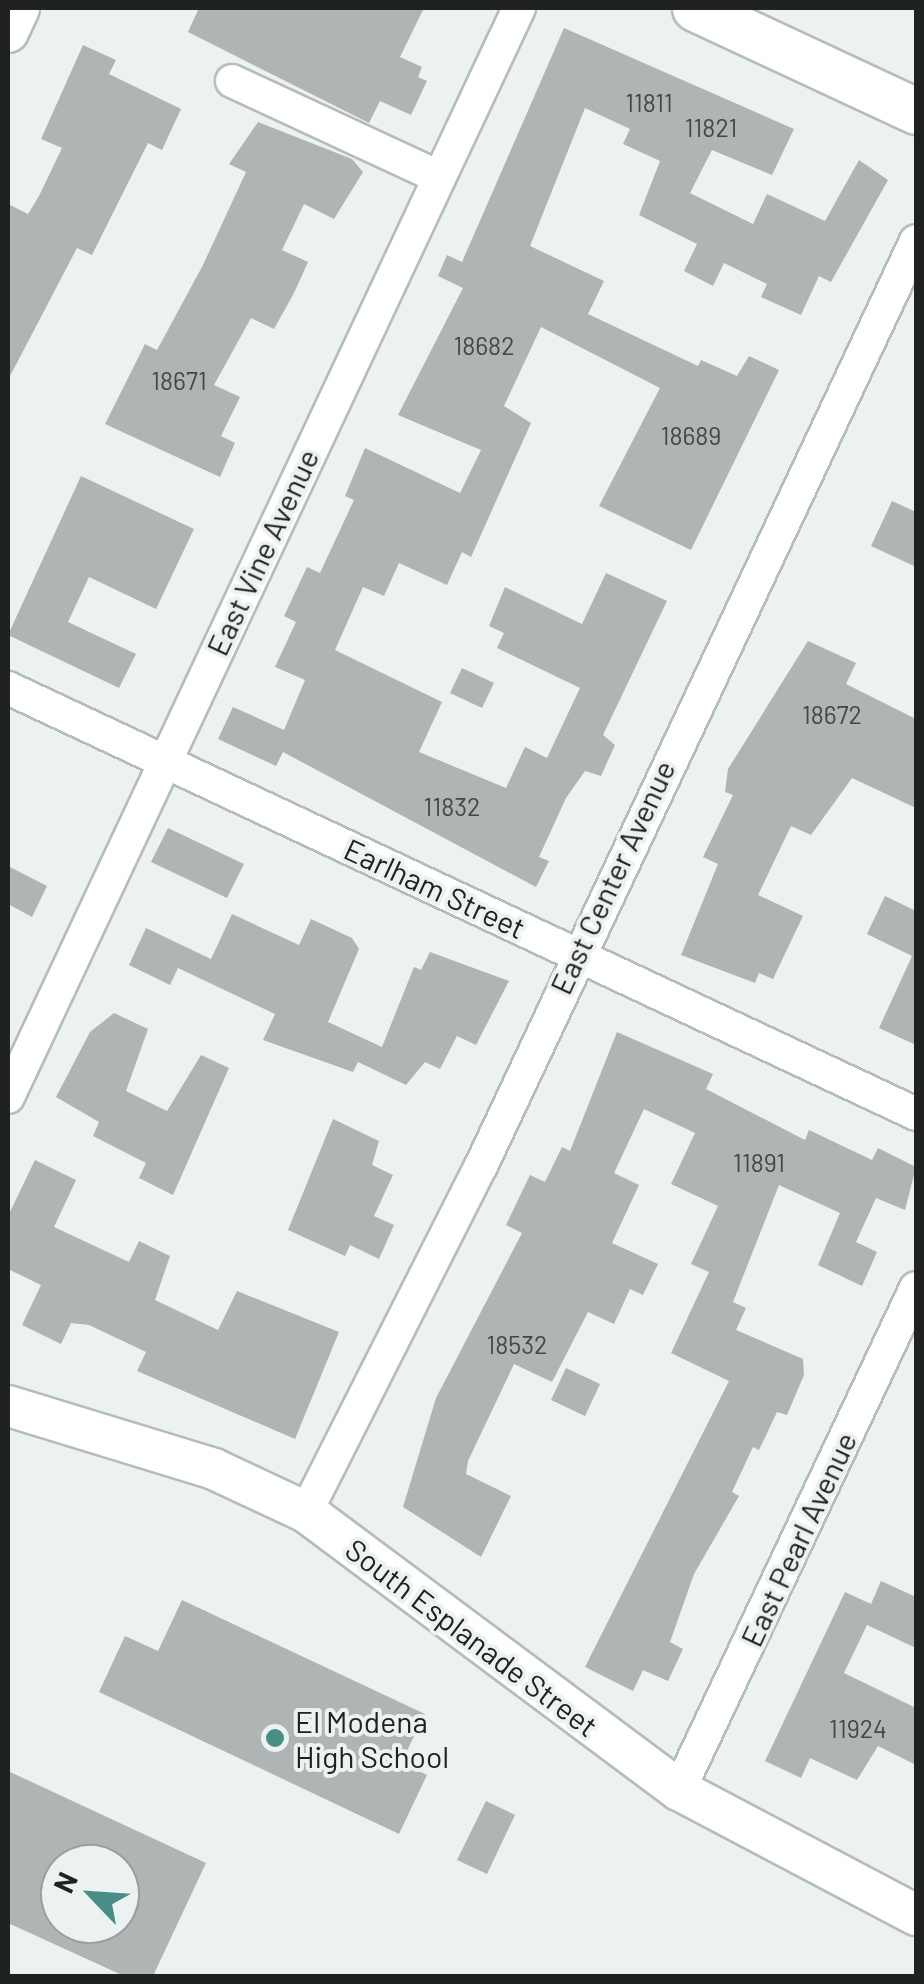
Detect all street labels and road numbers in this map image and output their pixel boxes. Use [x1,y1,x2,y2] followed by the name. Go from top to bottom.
[198,443,326,661] street label: East Vine Avenue
[542,754,682,1000] street label: East Center Avenue
[339,830,531,946] street label: Earlham Street
[733,1426,863,1652] street label: East Pearl Avenue
[339,1530,605,1744] street label: South Esplanade Street

